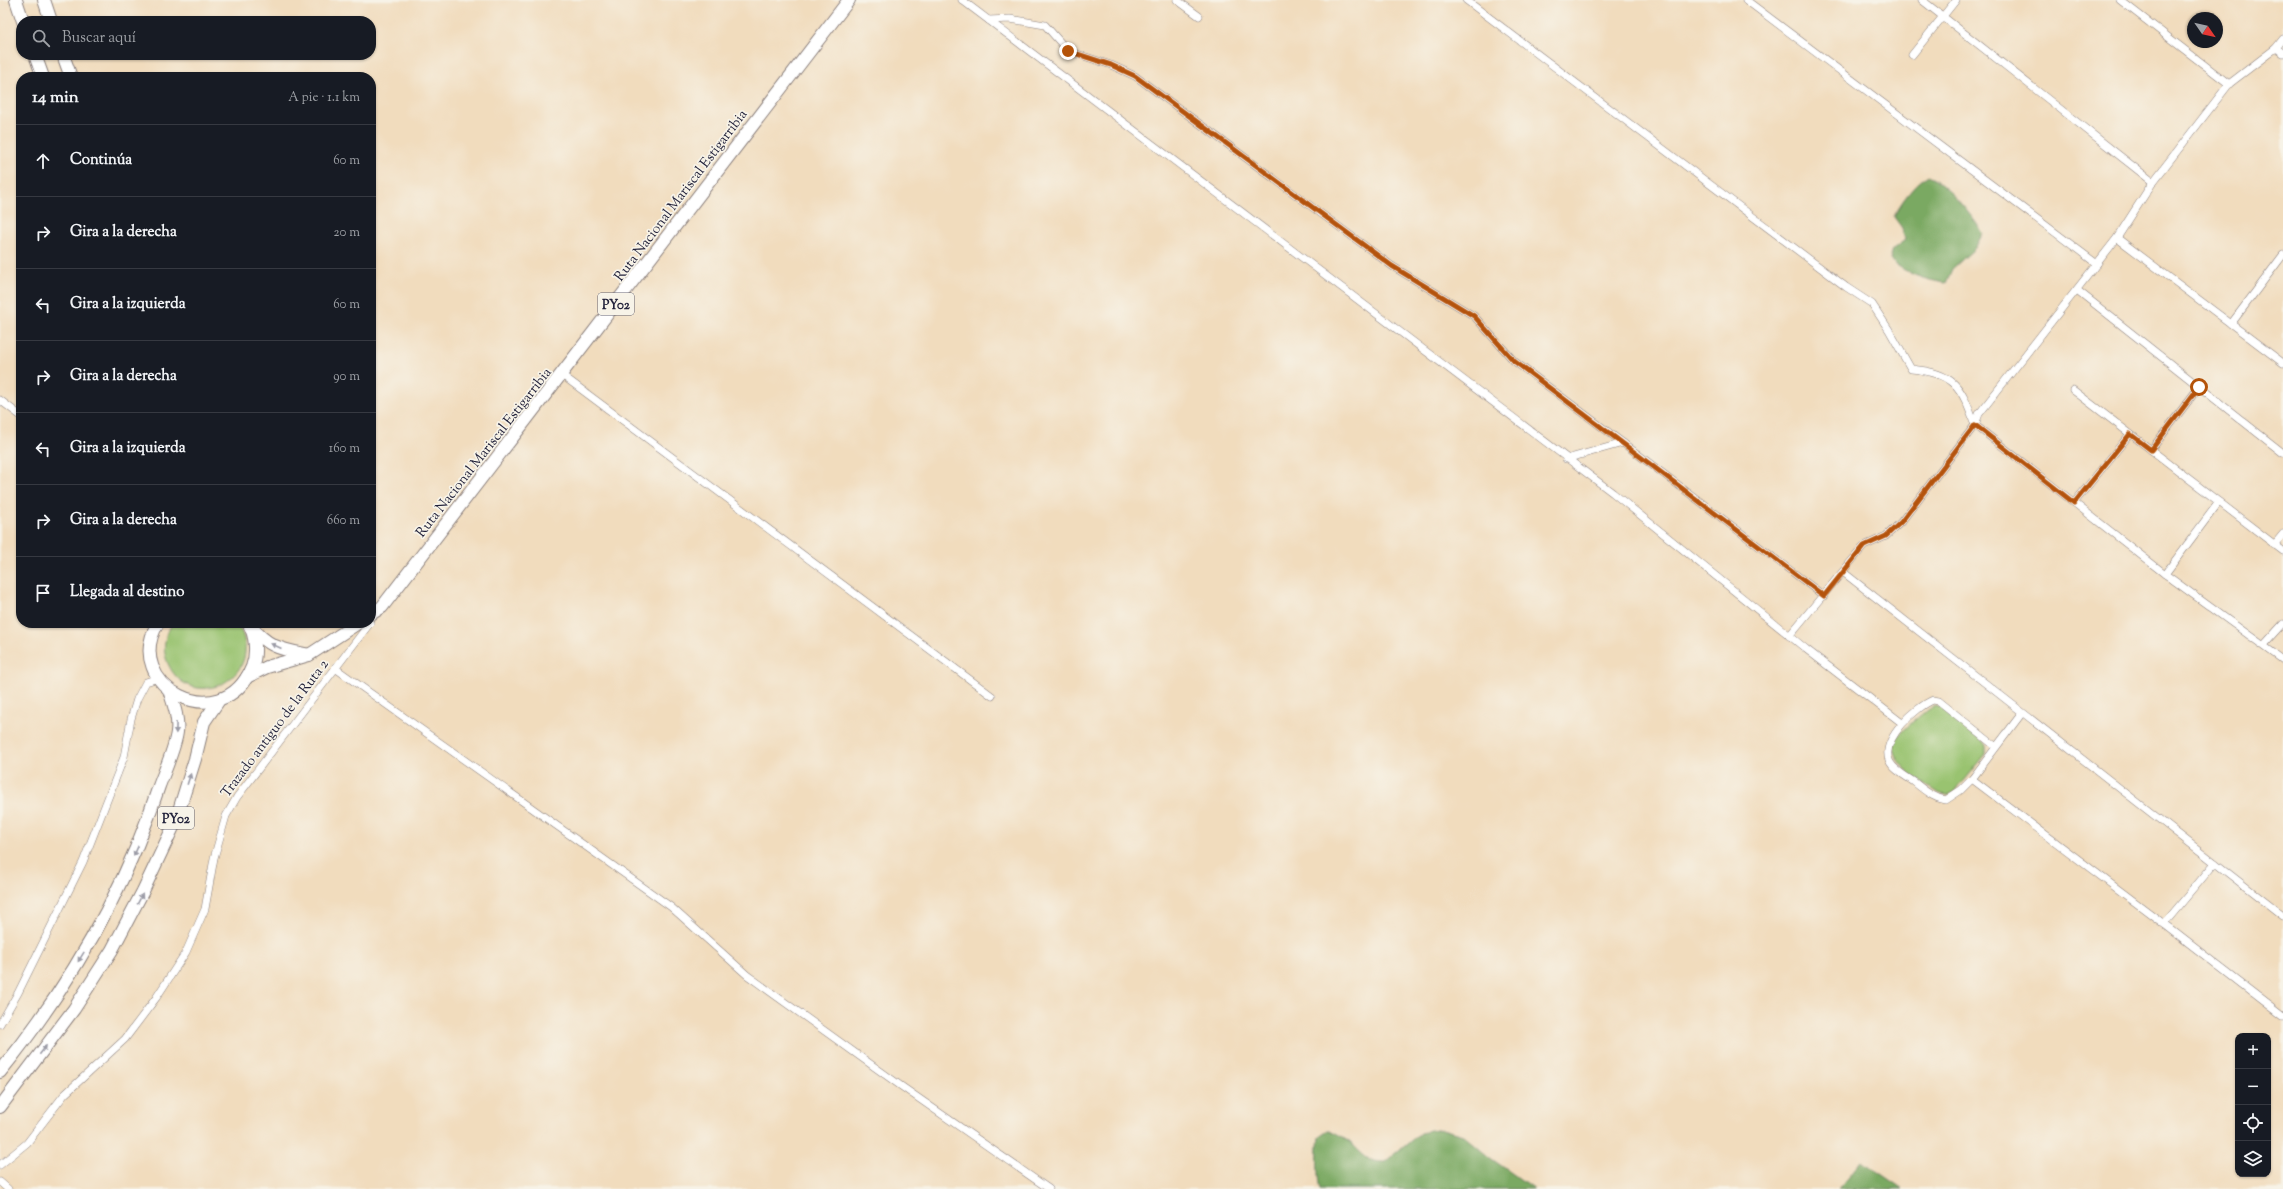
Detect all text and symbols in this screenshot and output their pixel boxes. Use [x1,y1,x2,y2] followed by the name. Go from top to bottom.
[2187,12,2223,48] north arrow
[16,16,376,60] search box
[30,27,52,49] icon: search
[62,28,136,49] text: Buscar aquí
[1059,42,1077,60] route end
[32,86,79,110] text: 14 min
[288,89,360,107] text: A pie · 1.1 km
[610,106,753,286] street label: Ruta Nacional Mariscal Estigarribia
[32,150,54,172] icon: ahead
[70,150,132,171] text: Continúa
[333,152,360,170] text: 60 m
[32,222,54,244] icon: right
[70,222,177,243] text: Gira a la derecha
[334,224,360,242] text: 20 m
[598,293,634,315] road number: PY02
[32,294,54,316] icon: left
[70,294,186,315] text: Gira a la izquierda
[333,296,360,314] text: 60 m
[412,364,558,542] street label: Ruta Nacional Mariscal Estigarribia
[32,366,54,388] icon: right
[70,366,177,387] text: Gira a la derecha
[333,368,360,386] text: 90 m
[2190,378,2208,396] route start
[32,438,54,460] icon: left
[70,438,186,459] text: Gira a la izquierda
[329,440,360,458] text: 160 m
[32,510,54,532] icon: right
[70,510,177,531] text: Gira a la derecha
[327,512,360,530] text: 660 m
[32,582,54,604] icon: arrive
[70,582,185,603] text: Llegada al destino
[269,643,281,649] one-way arrow
[217,656,334,802] street label: Trazado antiguo de la Ruta 2
[173,722,179,735] one-way arrow
[186,772,192,784] one-way arrow
[158,807,194,829] road number: PY02
[133,846,139,857] one-way arrow
[136,893,143,904] one-way arrow
[77,952,85,962] one-way arrow
[2235,1033,2271,1177] map controls
[2235,1033,2271,1069] button: +
[39,1045,47,1056] one-way arrow
[2235,1069,2271,1105] button: −
[2235,1105,2271,1141] button: locate
[2235,1141,2271,1177] button: layers

